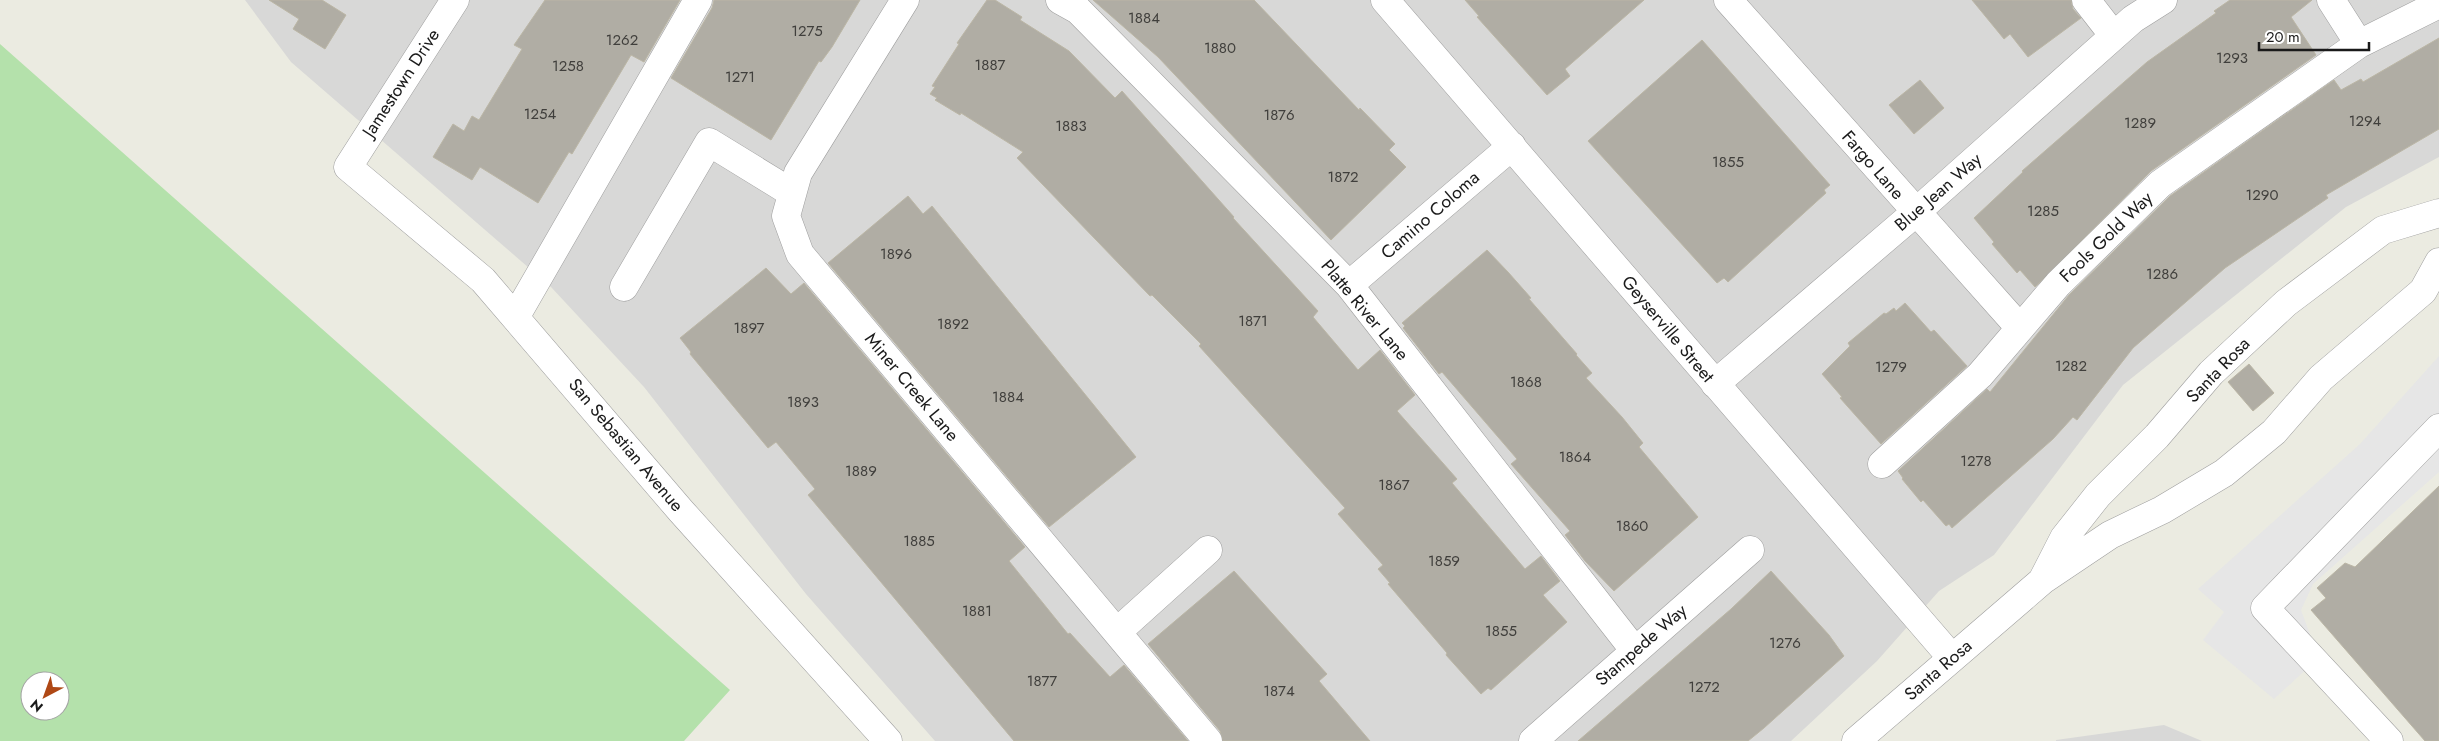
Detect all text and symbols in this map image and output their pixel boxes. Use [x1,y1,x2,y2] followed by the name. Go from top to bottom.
[1128,7,1160,29] house number: 1884
[791,20,823,42] house number: 1275
[2259,20,2369,52] scale bar
[355,24,446,144] street label: Jamestown Drive
[2266,26,2300,48] text: 20 m
[606,29,638,51] house number: 1262
[1204,37,1236,59] house number: 1880
[2216,47,2248,69] house number: 1293
[975,54,1006,76] house number: 1887
[552,55,584,77] house number: 1258
[725,66,755,88] house number: 1271
[524,103,556,125] house number: 1254
[1263,104,1295,126] house number: 1876
[2349,110,2382,132] house number: 1294
[2124,112,2156,134] house number: 1289
[1055,115,1087,137] house number: 1883
[1836,125,1910,205] street label: Fargo Lane
[1889,147,1987,237] street label: Blue Jean Way
[1712,151,1744,173] house number: 1855
[1375,165,1485,265] street label: Camino Coloma
[1327,166,1359,188] house number: 1872
[2246,184,2278,206] house number: 1290
[2053,186,2159,288] street label: Fools Gold Way
[2027,200,2059,222] house number: 1285
[880,243,912,265] house number: 1896
[1315,254,1415,366] street label: Platte River Lane
[2146,263,2178,285] house number: 1286
[1615,270,1721,389] street label: Geyserville Street
[1238,310,1268,332] house number: 1871
[937,313,969,335] house number: 1892
[733,317,765,339] house number: 1897
[859,327,965,447] street label: Miner Creek Lane
[2180,331,2256,409] street label: Santa Rosa
[2055,355,2087,377] house number: 1282
[1875,356,1907,378] house number: 1279
[1510,371,1542,393] house number: 1868
[562,373,690,517] street label: San Sebastian Avenue
[992,386,1024,408] house number: 1884
[787,391,819,413] house number: 1893
[1559,446,1591,468] house number: 1864
[1960,450,1992,472] house number: 1278
[845,460,877,482] house number: 1889
[1378,474,1410,496] house number: 1867
[1616,515,1648,537] house number: 1860
[903,530,935,552] house number: 1885
[1428,550,1460,572] house number: 1859
[1590,598,1693,692] street label: Stampede Way
[962,600,992,622] house number: 1881
[1485,620,1517,642] house number: 1855
[1769,632,1801,654] house number: 1276
[1898,633,1978,707] street label: Santa Rosa
[1027,670,1057,692] house number: 1877
[20,671,70,721] north arrow
[1688,676,1720,698] house number: 1272
[1263,680,1295,702] house number: 1874
[26,695,47,717] text: N

